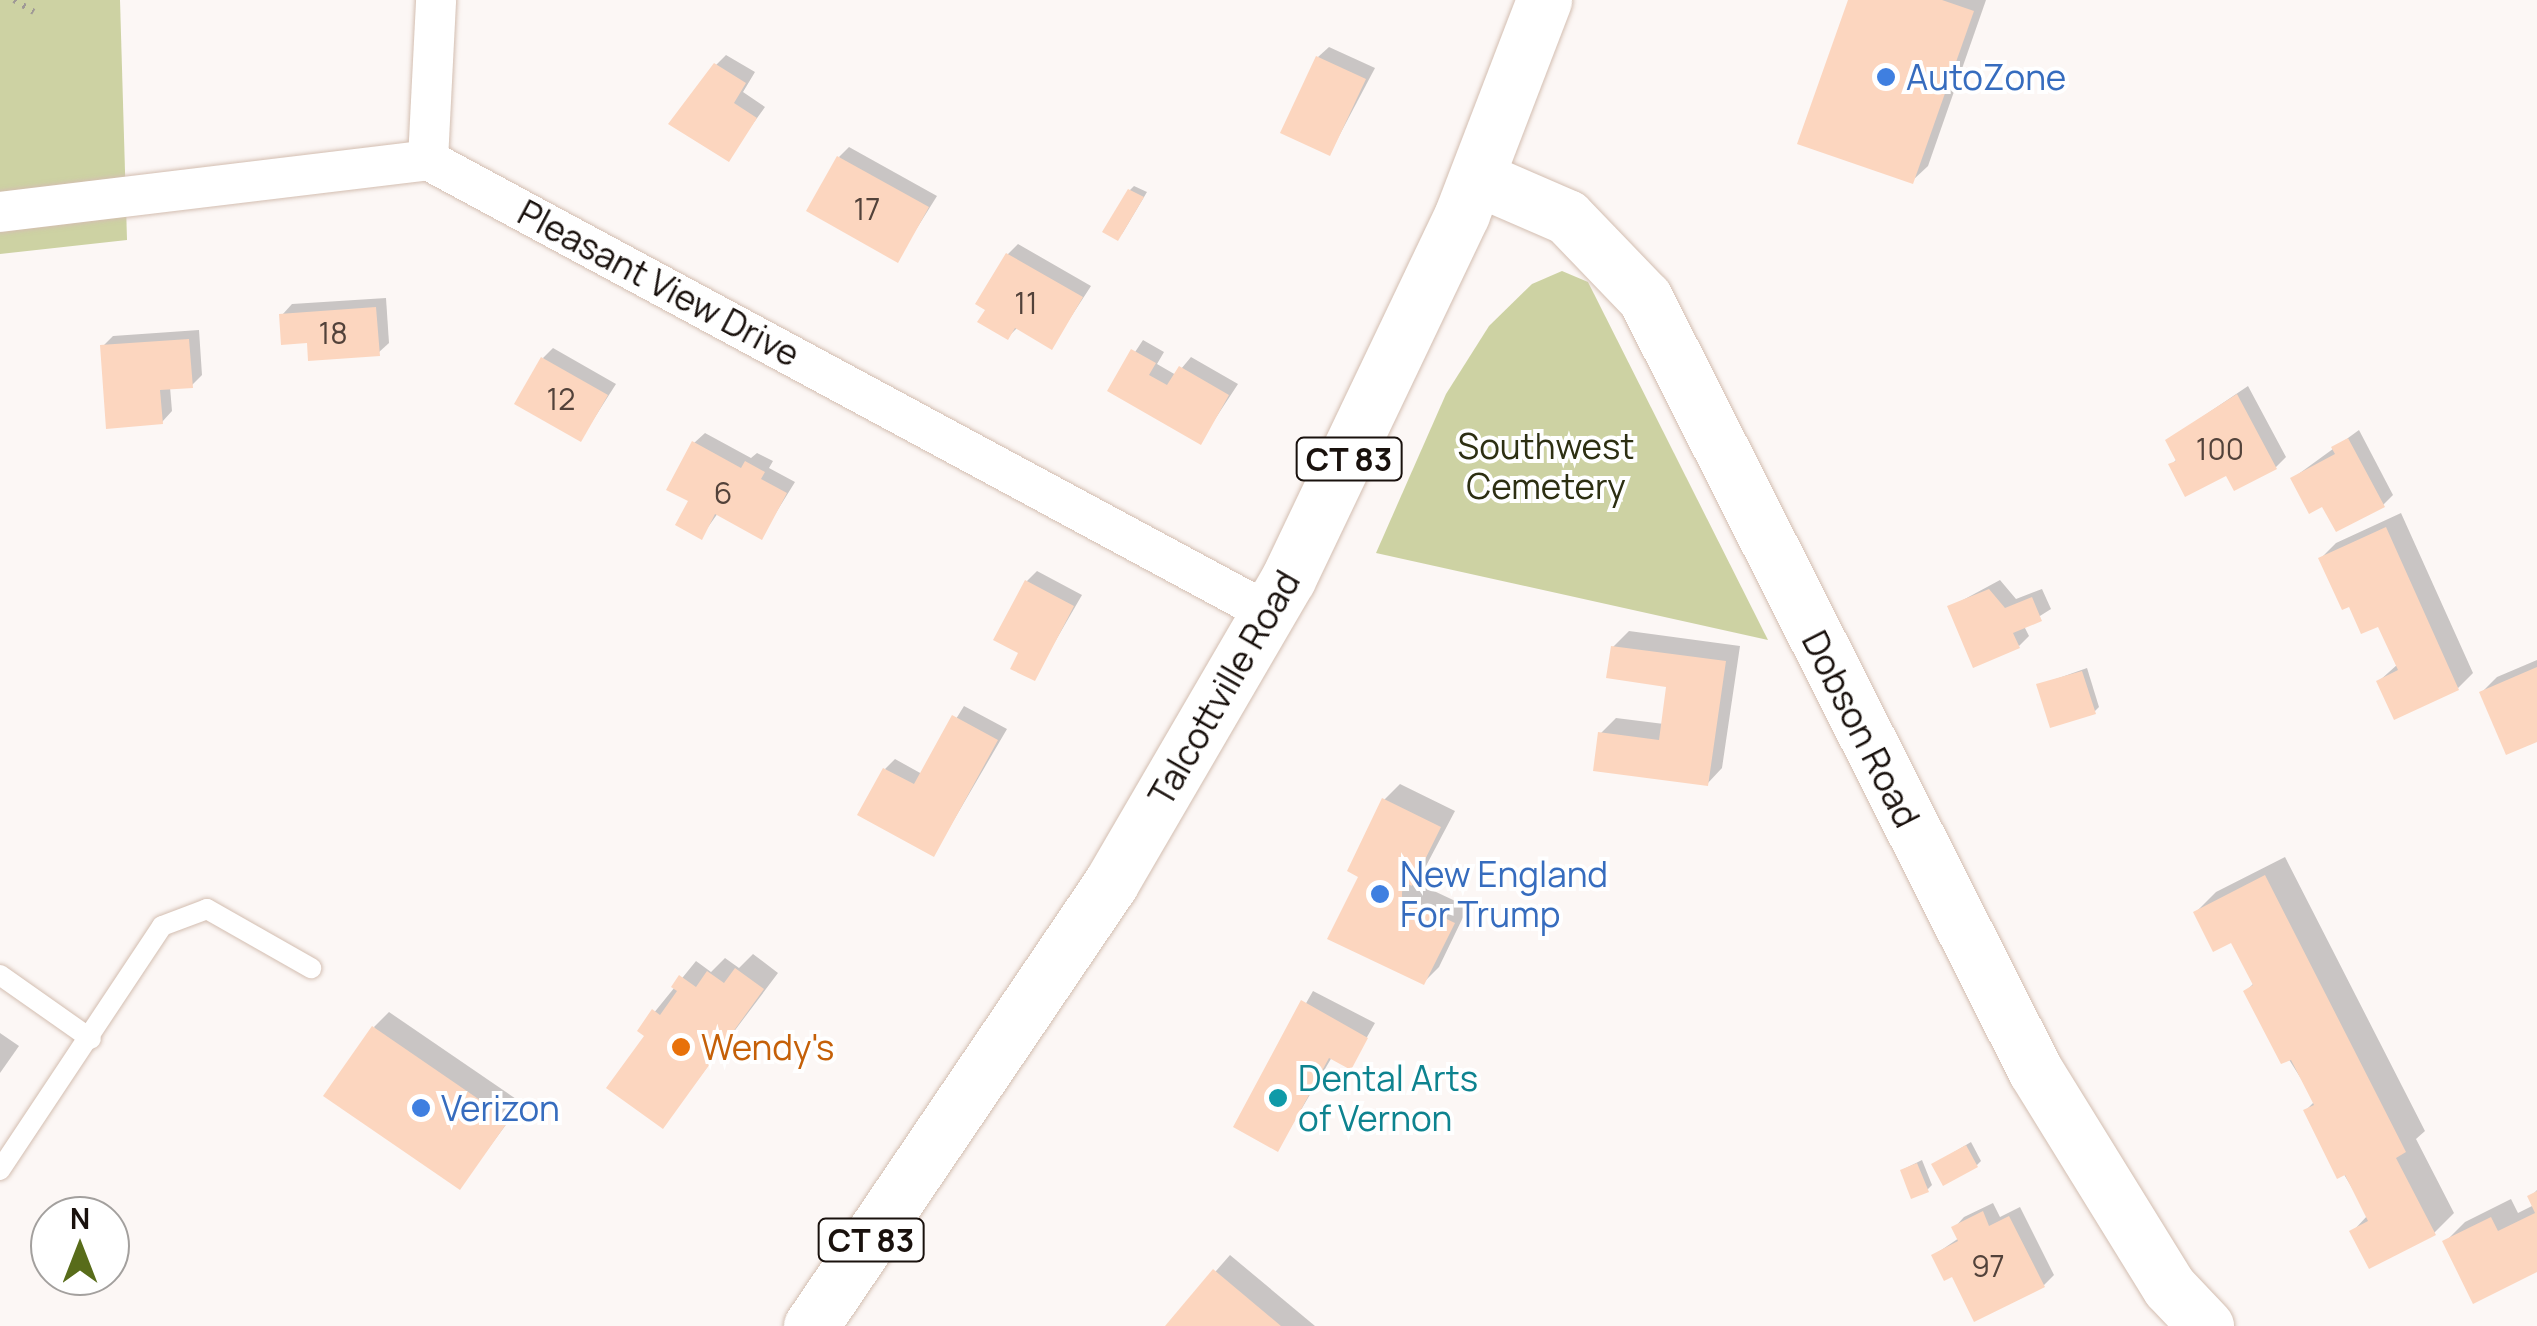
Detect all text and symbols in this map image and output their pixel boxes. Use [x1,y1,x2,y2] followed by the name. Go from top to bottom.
[1906,56,2066,98] place label: AutoZone
[1875,66,1897,88] marker: AutoZone
[511,191,807,375] street label: Pleasant View Drive
[854,191,880,227] house number: 17
[1014,285,1038,321] house number: 11
[318,315,348,351] house number: 18
[547,381,575,417] house number: 12
[1458,425,1634,507] park label: Southwest Cemetery
[2196,431,2244,467] house number: 100
[1294,432,1404,486] road number: CT 83
[714,475,732,511] house number: 6
[1140,563,1308,813] street label: Talcottville Road
[1794,624,1928,834] street label: Dobson Road
[1400,853,1608,935] place label: New England For Trump
[1369,883,1391,905] marker: New England For Trump
[701,1026,834,1068] place label: Wendy's
[670,1036,692,1058] marker: Wendy's
[1298,1057,1478,1139] place label: Dental Arts of Vernon
[441,1087,560,1129] place label: Verizon
[1267,1087,1289,1109] marker: Dental Arts of Vernon
[410,1097,432,1119] marker: Verizon
[30,1196,130,1296] north arrow
[70,1199,90,1237] text: N
[816,1213,926,1267] road number: CT 83
[1971,1248,2005,1284] house number: 97

